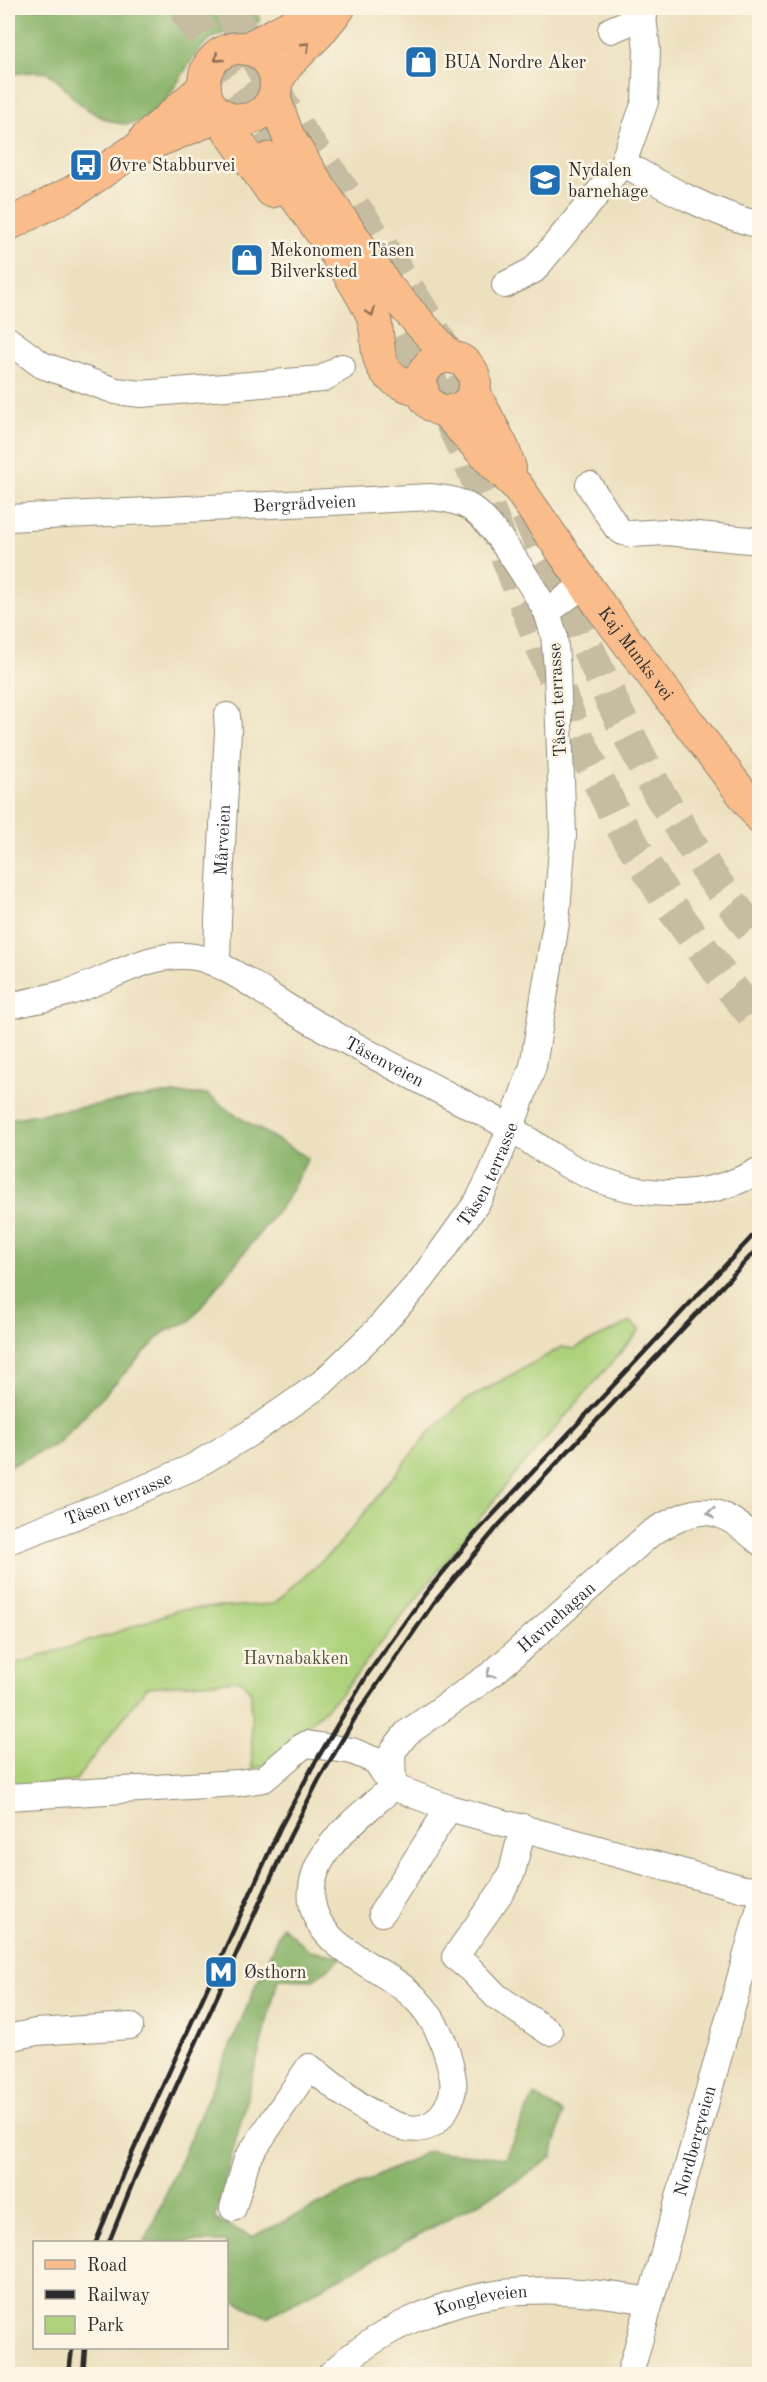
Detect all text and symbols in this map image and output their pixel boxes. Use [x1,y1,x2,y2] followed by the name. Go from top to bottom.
[298,42,309,53] one-way arrow
[403,44,439,80] shop icon: BUA Nordre Aker
[214,51,225,62] one-way arrow
[444,54,587,72] place label: BUA Nordre Aker
[68,147,104,183] bus stop icon: Øvre Stabburvei
[109,157,236,175] place label: Øvre Stabburvei
[527,162,563,198] school or university icon: Nydalen barnehage
[568,162,648,201] place label: Nydalen barnehage
[229,242,265,278] shop icon: Mekonomen Tåsen Bilverksted
[270,242,415,281] place label: Mekonomen Tåsen Bilverksted
[363,306,375,317] one-way arrow
[253,493,357,516] street label: Bergrådveien
[594,604,676,704] street label: Kaj Munks vei
[546,643,570,757] street label: Tåsen terrasse
[212,804,234,876] street label: Mårveien
[341,1034,427,1091] street label: Tåsenveien
[455,1120,522,1230] street label: Tåsen terrasse
[62,1469,175,1529] street label: Tåsen terrasse
[706,1507,715,1520] one-way arrow
[515,1579,599,1657] street label: Havnehagan
[243,1650,349,1668] park label: Havnabakken
[486,1667,497,1678] one-way arrow
[203,1954,239,1990] metro station icon: Østhorn
[244,1964,307,1982] place label: Østhorn
[672,2084,720,2199] street label: Nordbergveien
[33,2241,228,2349] legend
[87,2257,127,2275] text: Road
[432,2283,528,2320] street label: Kongleveien
[87,2287,150,2305] text: Railway
[87,2317,124,2335] text: Park

